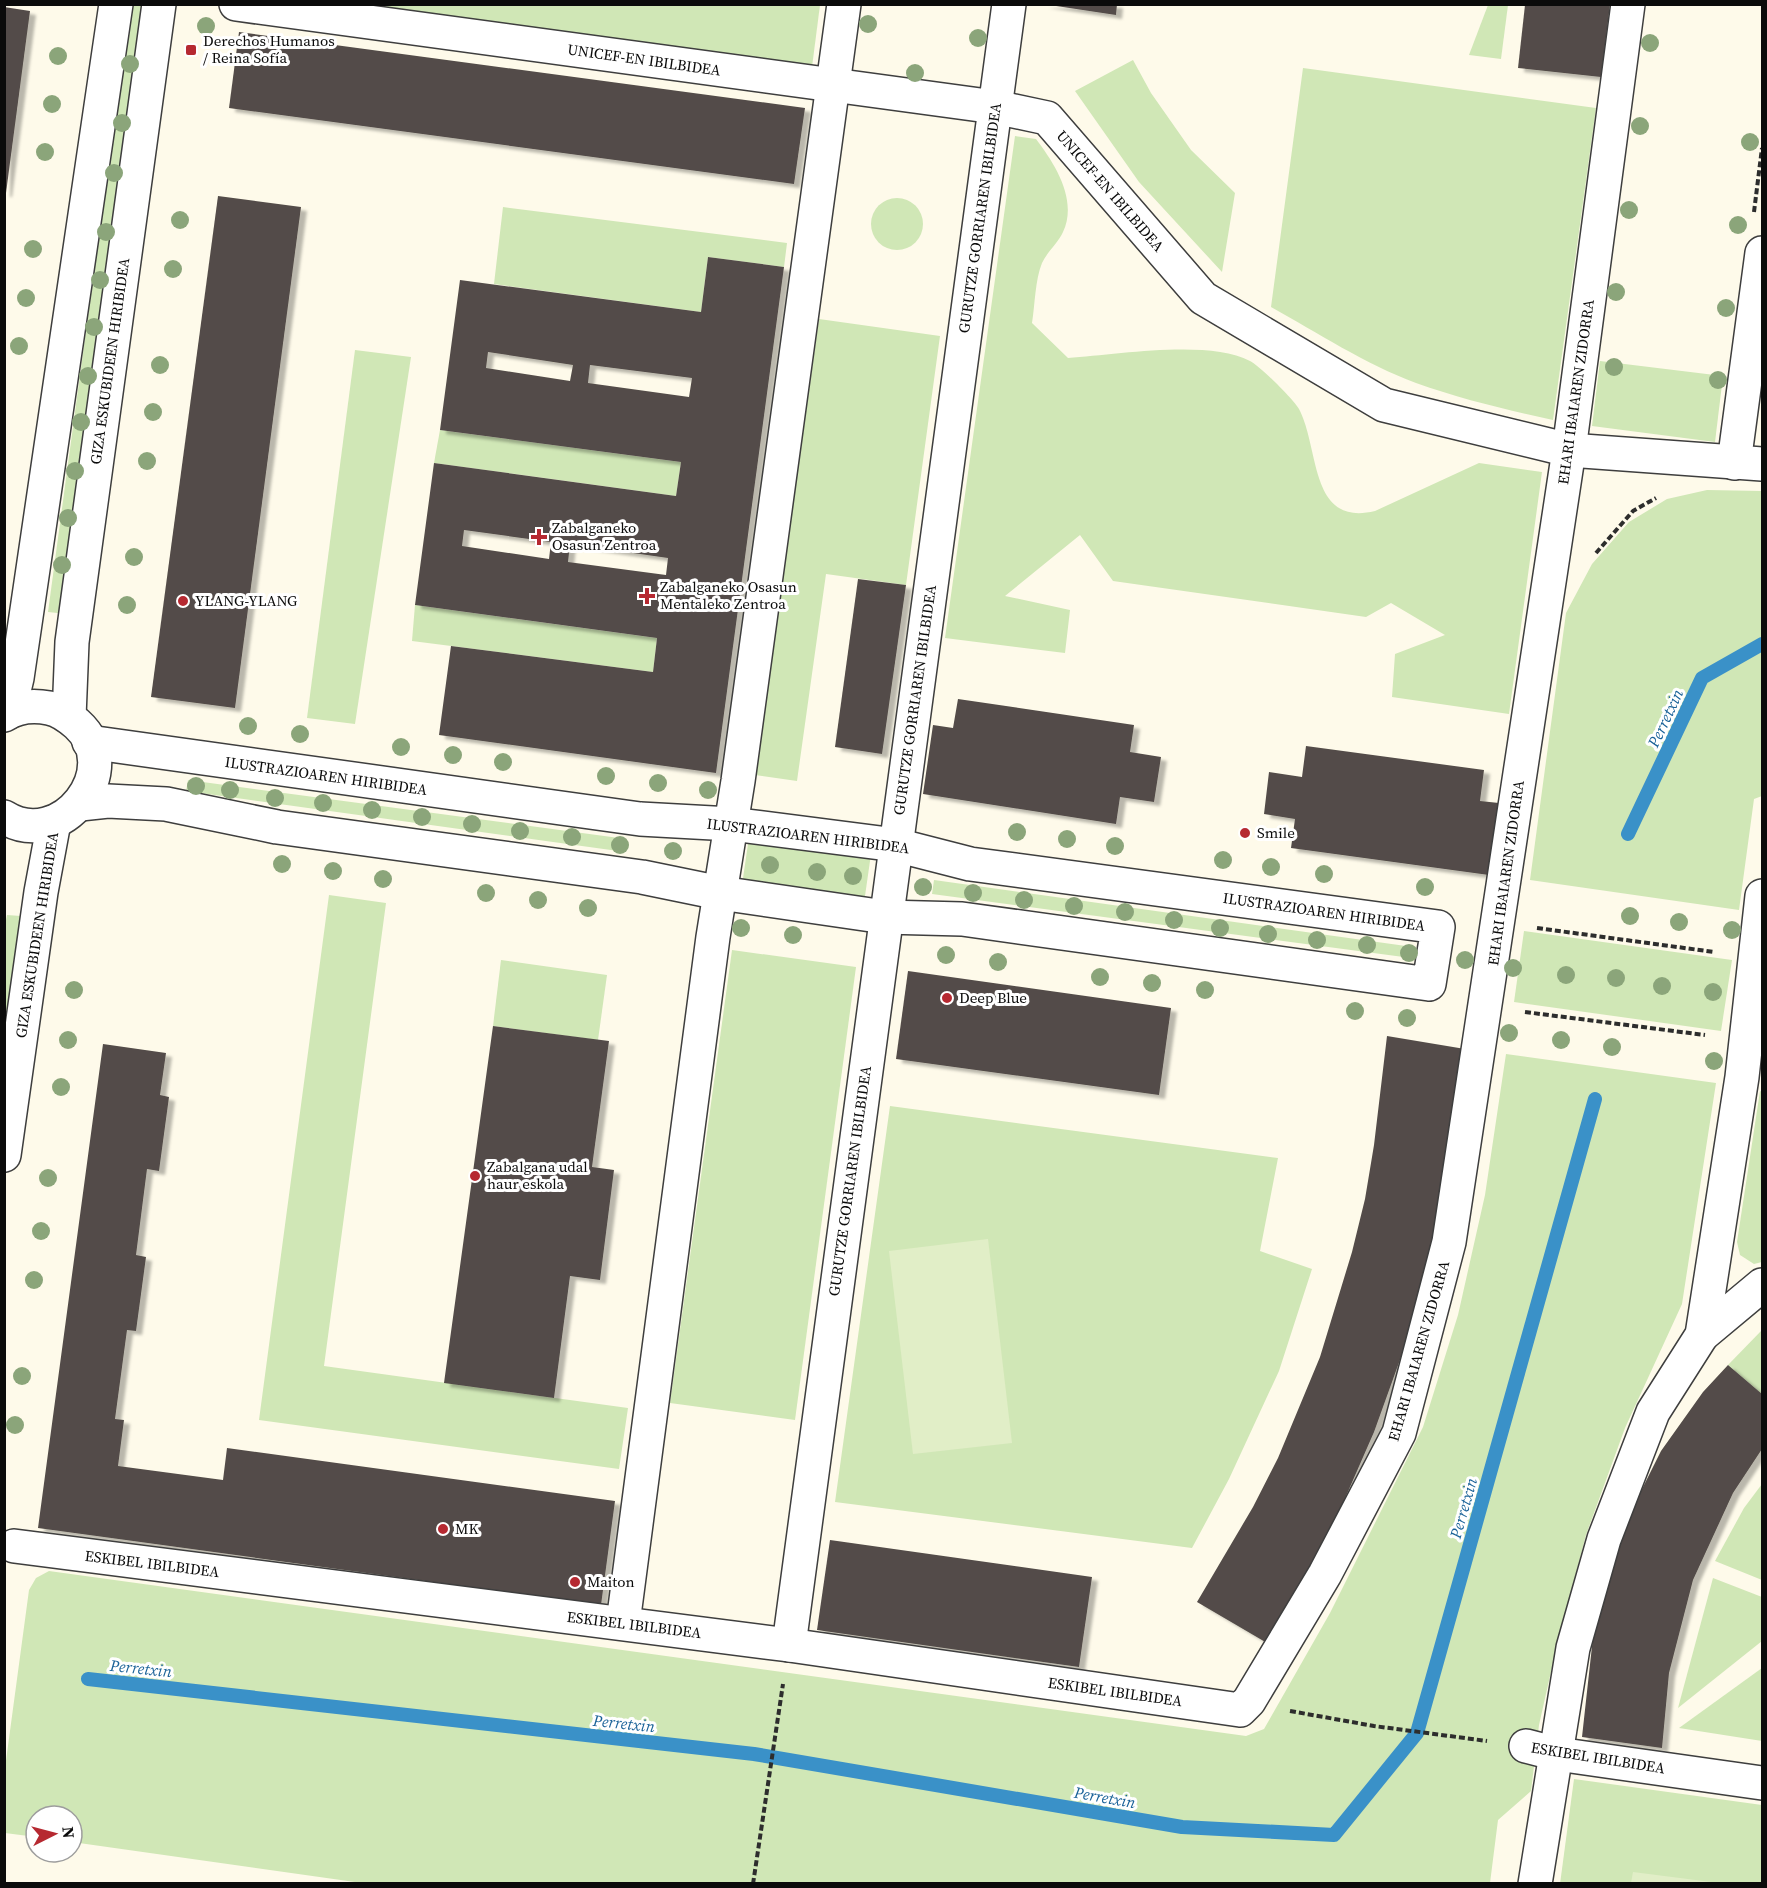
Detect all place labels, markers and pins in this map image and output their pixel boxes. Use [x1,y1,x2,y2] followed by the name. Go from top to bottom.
[203,30,335,68] place label: Derechos Humanos / Reina Sofía
[184,43,198,57] marker: Derechos Humanos / Reina Sofía
[552,517,657,555] place label: Zabalganeko Osasun Zentroa
[530,528,548,546] marker: Zabalganeko Osasun Zentroa
[660,576,797,614] place label: Zabalganeko Osasun Mentaleko Zentroa
[638,587,656,605] marker: Zabalganeko Osasun Mentaleko Zentroa
[195,590,297,611] place label: YLANG-YLANG
[176,594,190,608] marker: YLANG-YLANG
[1257,822,1295,843] place label: Smile
[1238,826,1252,840] marker: Smile
[959,987,1027,1008] place label: Deep Blue
[940,991,954,1005] marker: Deep Blue
[487,1156,588,1194] place label: Zabalgana udal haur eskola
[468,1169,482,1183] marker: Zabalgana udal haur eskola
[455,1518,479,1539] place label: MK
[436,1522,450,1536] marker: MK
[587,1571,635,1592] place label: Maiton
[568,1575,582,1589] marker: Maiton

